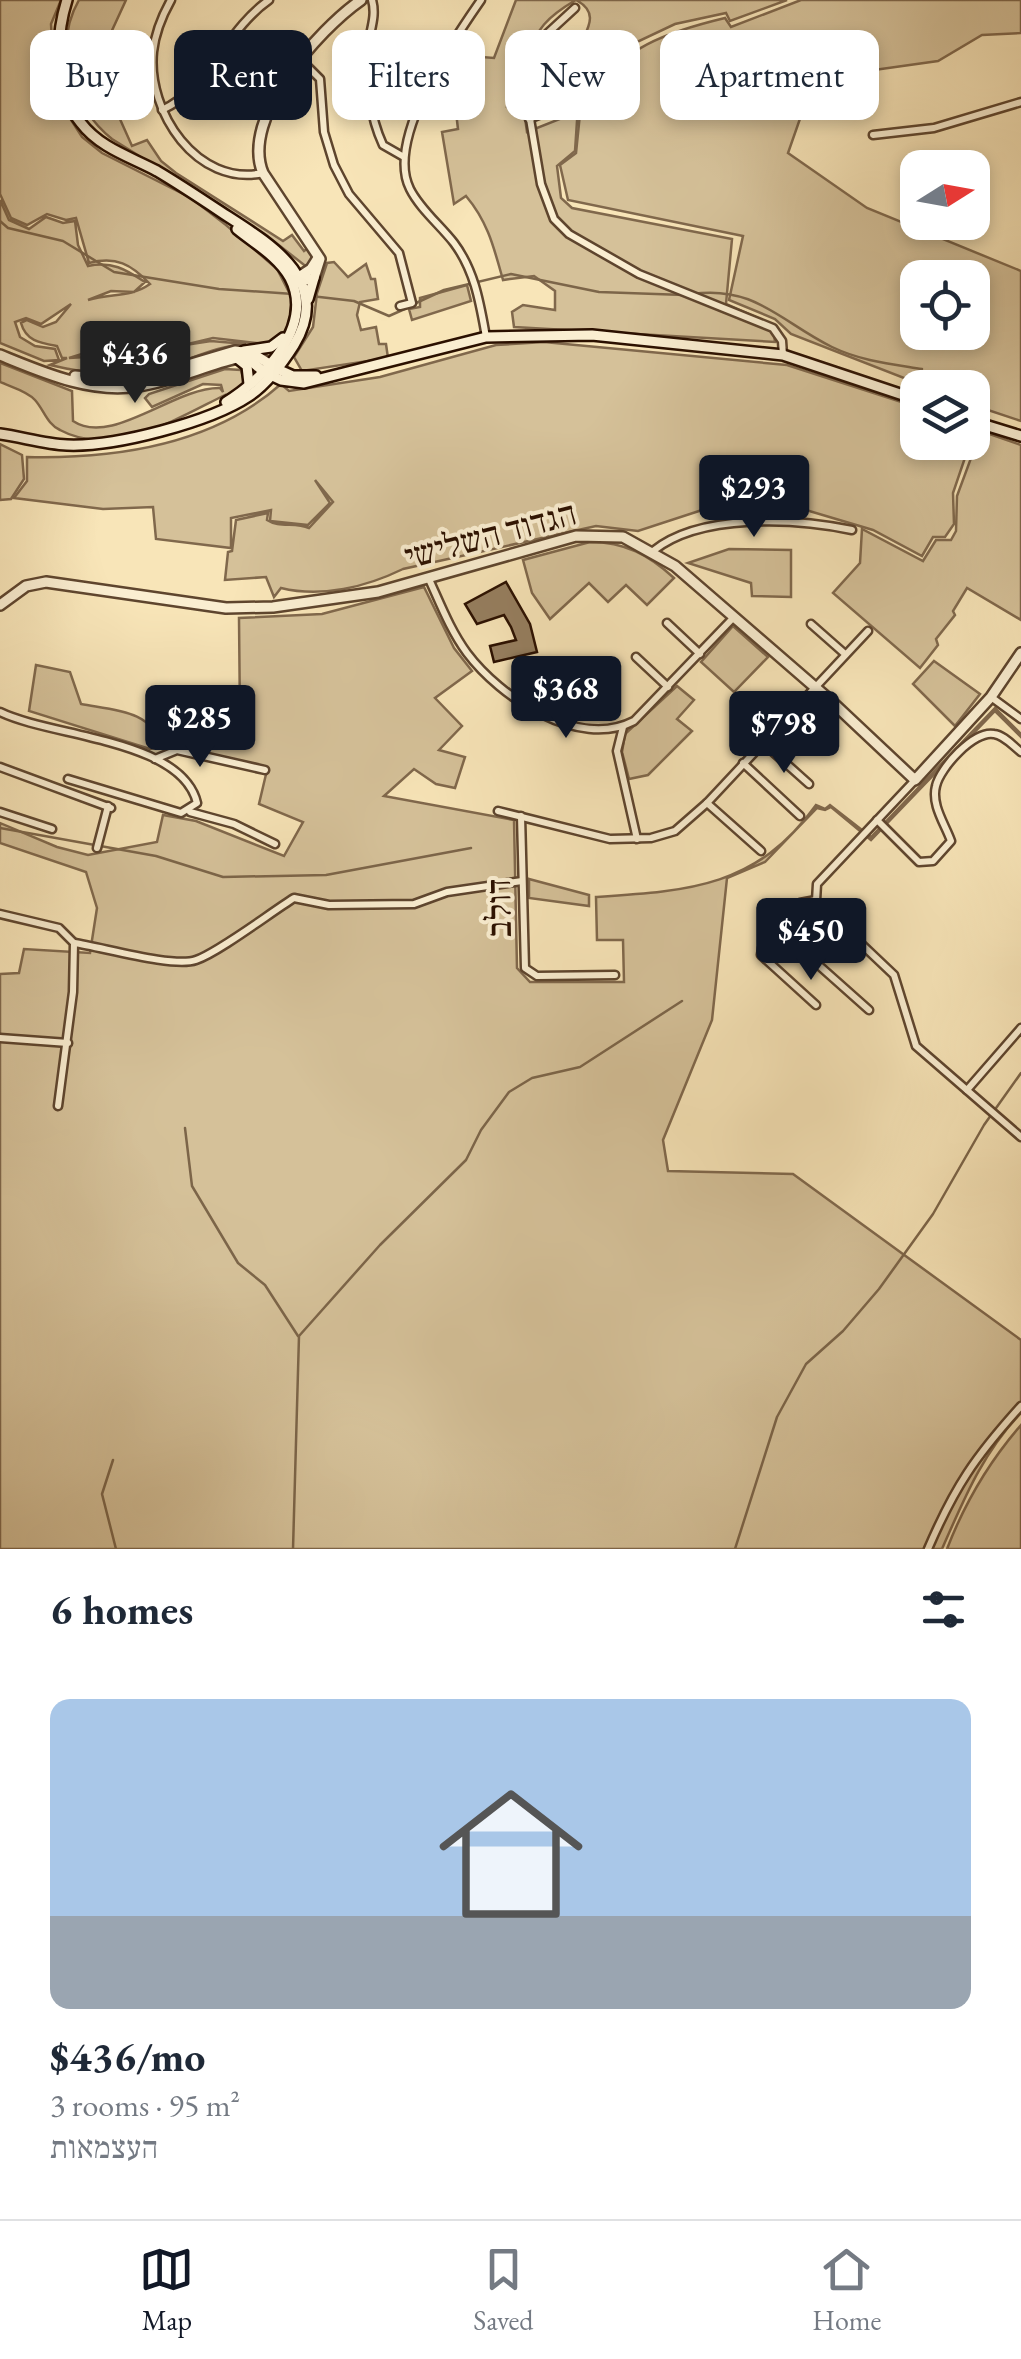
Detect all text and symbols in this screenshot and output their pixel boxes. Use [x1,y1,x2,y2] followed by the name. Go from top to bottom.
[30,30,154,120] chip: Buy
[174,30,312,120] chip: Rent
[332,30,485,120] chip: Filters
[505,30,640,120] chip: New
[660,30,879,120] chip: Apartment
[900,150,990,240] north arrow
[900,150,990,460] map controls
[900,260,990,350] button: locate
[76,321,194,406] pin: $436
[102,332,168,374] text: $436
[900,370,990,460] button: layers
[695,455,813,540] pin: $293
[721,466,787,508] text: $293
[399,489,581,579] street label: הגדוד השלישי
[507,656,625,741] pin: $368
[533,667,599,709] text: $368
[141,685,259,770] pin: $285
[725,691,843,776] pin: $798
[167,696,233,738] text: $285
[751,702,817,744] text: $798
[475,878,521,938] street label: דולב
[752,898,870,983] pin: $450
[778,909,844,951] text: $450
[50,1582,193,1637] text: 6 homes
[916,1582,971,1637] icon: filters
[421,1764,601,1944] icon: home
[50,2029,206,2084] text: $436/mo
[50,2084,240,2126] text: 3 rooms · 95 m²
[50,2126,158,2168] text: העצמאות
[139,2242,194,2338] tab: Map
[473,2242,533,2338] tab: Saved
[812,2242,882,2338] tab: Home

